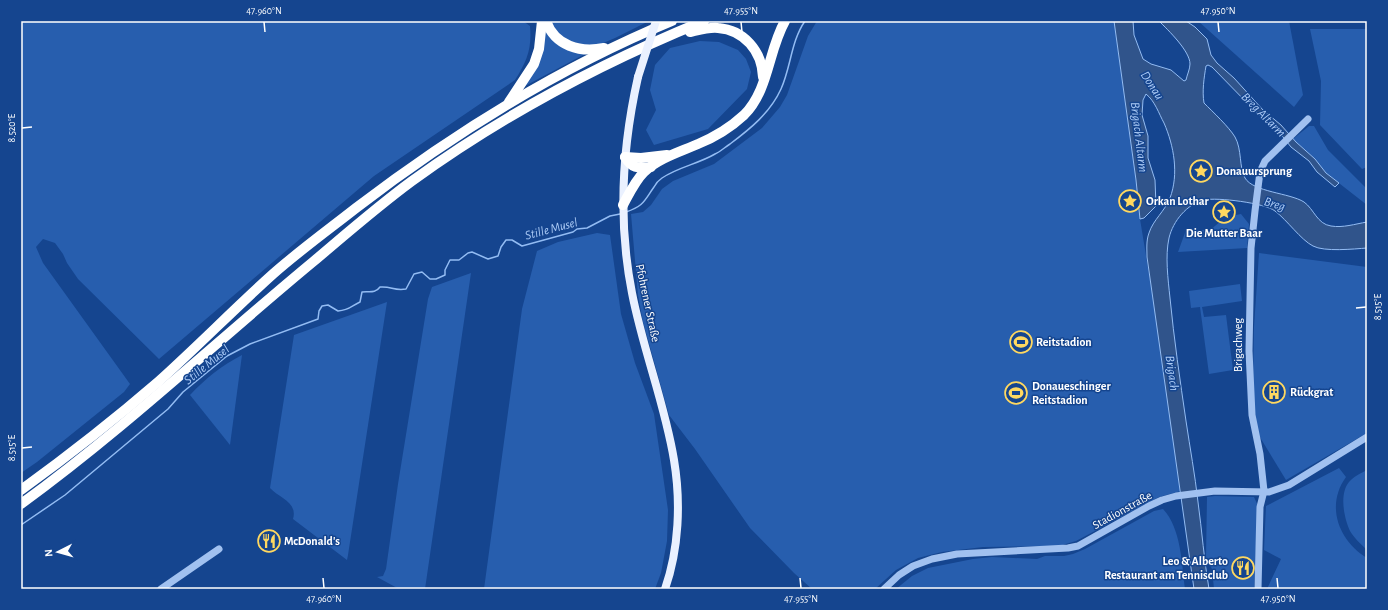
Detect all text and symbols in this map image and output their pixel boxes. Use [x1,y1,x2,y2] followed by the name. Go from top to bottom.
[246,6,282,16] text: 47.960°N
[724,6,758,16] text: 47.955°N
[1200,6,1236,16] text: 47.950°N
[1138,69,1166,102] water label: Donau
[1238,90,1288,140] water label: Breg Altarm
[1128,101,1149,173] water label: Brigach Altarm
[7,113,17,142] text: 8.520°E
[1188,158,1214,184] place icon: Donauursprung
[1216,165,1293,177] place label: Donauursprung
[1117,188,1143,214] place icon: Orkan Lothar
[1146,195,1210,207] place label: Orkan Lothar
[1262,195,1287,214] water label: Breg
[1211,199,1237,225] place icon: Die Mutter Baar
[524,216,579,243] water label: Stille Musel
[1186,227,1263,239] place label: Die Mutter Baar
[634,263,662,343] street label: Pfohrener Straße
[1373,294,1383,320] text: 8.515°E
[1232,318,1244,372] street label: Brigachweg
[1008,329,1034,355] sports icon: Reitstadion
[1036,336,1092,348] place label: Reitstadion
[182,343,232,387] water label: Stille Musel
[1163,355,1180,392] water label: Brigach
[1261,379,1287,405] building icon: Rückgrat
[1003,380,1029,406] sports icon: Donaueschinger Reitstadion
[1032,380,1111,406] place label: Donaueschinger Reitstadion
[1290,386,1333,398] place label: Rückgrat
[7,435,17,461] text: 8.515°E
[1090,489,1154,531] street label: Stadionstraße
[256,528,282,554] restaurant icon: McDonald's
[38,532,78,572] north arrow
[284,535,340,547] place label: McDonald's
[43,549,54,557] text: N
[1104,555,1228,581] place label: Leo & Alberto Restaurant am Tennisclub
[1230,555,1256,581] restaurant icon: Leo & Alberto Restaurant am Tennisclub
[306,594,342,604] text: 47.960°N
[784,594,818,604] text: 47.955°N
[1260,594,1296,604] text: 47.950°N

